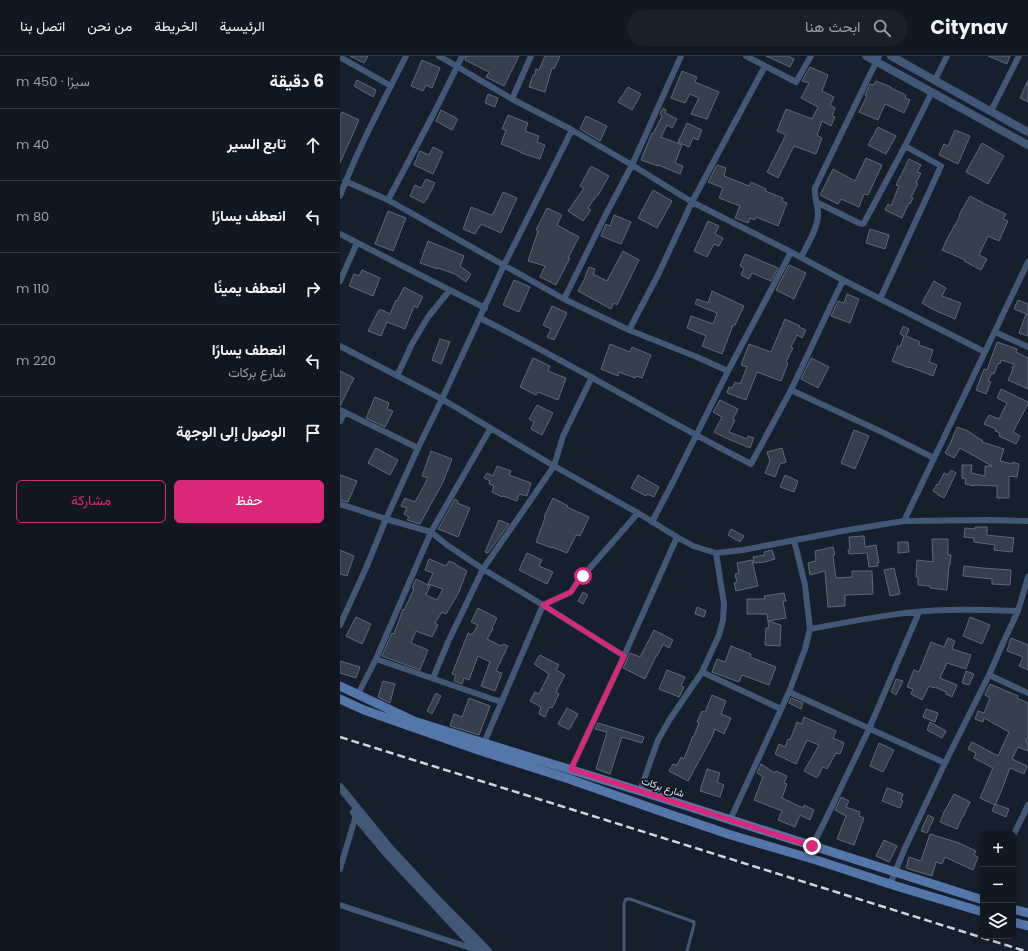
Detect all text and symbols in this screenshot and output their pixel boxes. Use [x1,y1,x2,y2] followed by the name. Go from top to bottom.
[627,10,907,46] search box
[931,14,1008,41] text: Citynav
[20,16,65,36] text: اتصل بنا
[87,16,132,36] text: من نحن
[154,16,197,36] text: الخريطة
[219,16,265,36] text: الرئيسية
[805,16,861,37] text: ابحث هنا
[871,17,893,39] icon: search
[269,69,324,93] text: 6 دقيقة
[16,72,90,91] text: سيرًا · 450 m
[227,133,286,154] text: تابع السير
[302,134,324,156] icon: ahead
[16,135,49,154] text: 40 m
[212,205,286,226] text: انعطف يسارًا
[302,206,324,228] icon: left
[16,207,49,226] text: 80 m
[214,277,286,298] text: انعطف يمينًا
[302,278,324,300] icon: right
[16,279,49,298] text: 110 m
[212,339,286,360] text: انعطف يسارًا
[302,350,324,372] icon: left
[16,351,56,370] text: 220 m
[228,363,286,382] text: شارع بركات
[176,421,286,442] text: الوصول إلى الوجهة
[302,422,324,444] icon: arrive
[16,480,166,523] button: مشاركة
[174,480,324,523] button: حفظ
[574,567,592,585] route start
[640,773,687,801] street label: شارع بركات
[980,831,1016,939] map controls
[980,831,1016,867] button: +
[803,837,821,855] route end
[980,867,1016,903] button: −
[980,903,1016,939] button: layers

